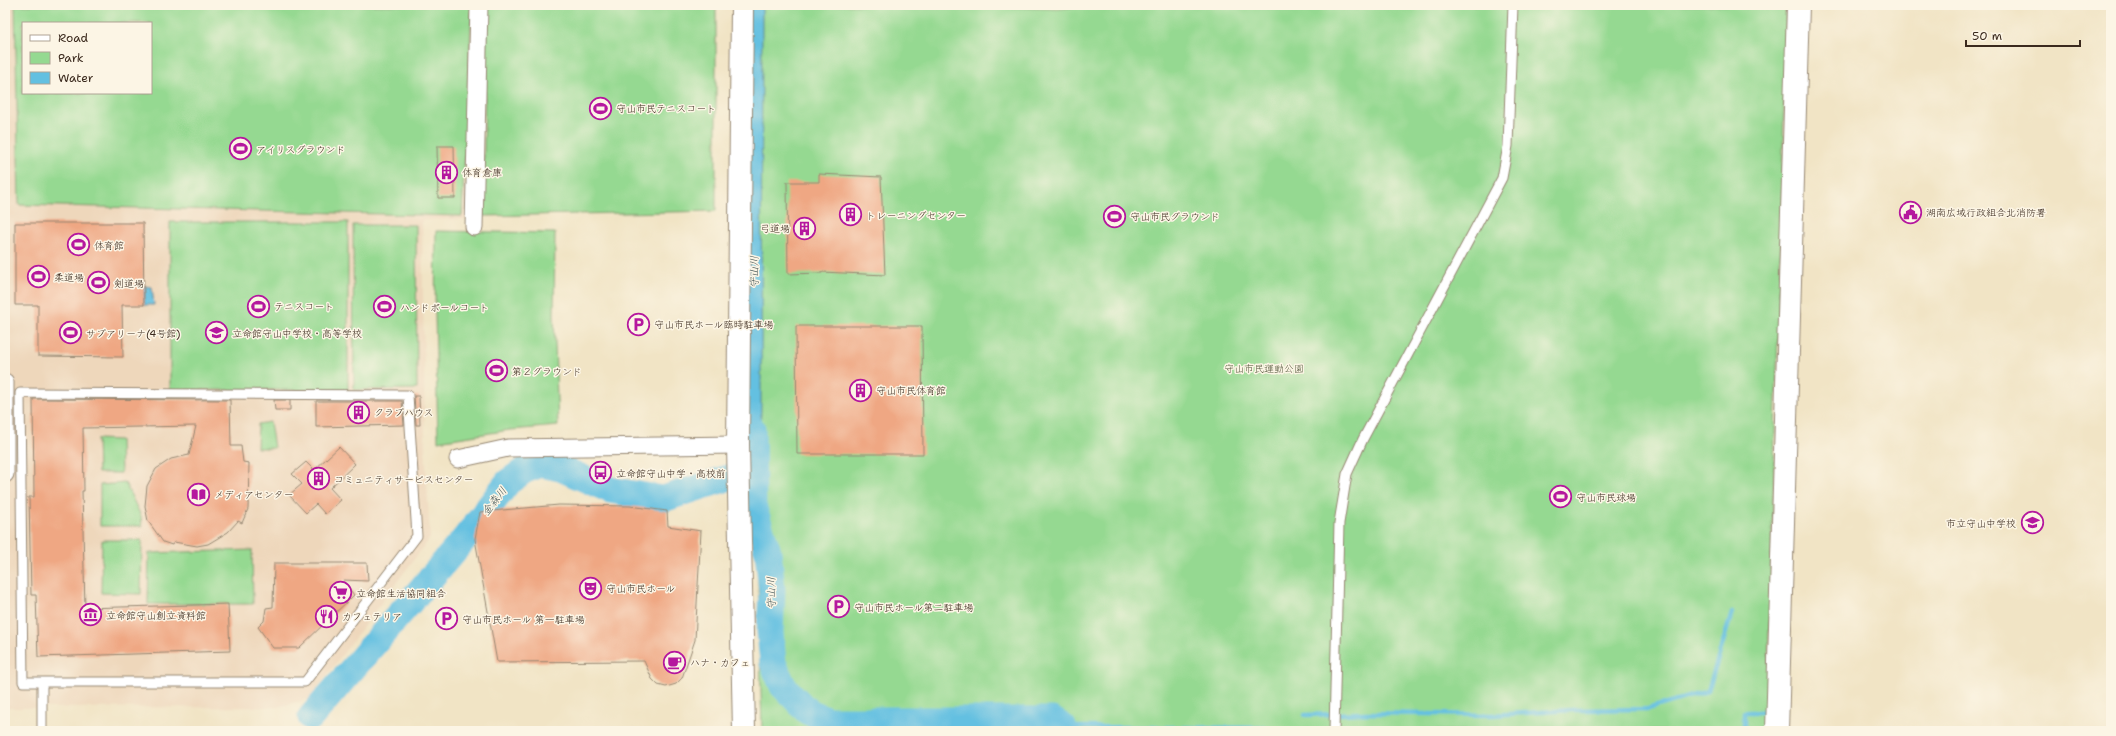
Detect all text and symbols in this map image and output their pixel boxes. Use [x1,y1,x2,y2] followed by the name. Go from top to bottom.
[22,22,152,94] legend
[1966,22,2080,48] scale bar
[1972,28,2002,44] text: 50 m
[58,30,89,46] text: Road
[58,50,84,66] text: Park
[58,70,94,86] text: Water
[587,95,613,121] sports icon: 守山市民テニスコート
[616,102,716,115] place label: 守山市民テニスコート
[228,136,254,162] sports icon: アイリスグラウンド
[256,143,345,156] place label: アイリスグラウンド
[433,159,459,185] building icon: 体育倉庫
[462,166,502,179] place label: 体育倉庫
[1897,199,1923,225] public building icon: 湖南広域行政組合北消防署
[838,202,864,228] building icon: トレーニングセンター
[1101,203,1127,229] sports icon: 守山市民グラウンド
[1926,206,2046,219] place label: 湖南広域行政組合北消防署
[866,209,966,222] place label: トレーニングセンター
[1130,210,1220,223] place label: 守山市民グラウンド
[792,215,818,241] building icon: 弓道場
[760,222,790,235] place label: 弓道場
[66,232,92,258] sports icon: 体育館
[94,239,124,252] place label: 体育館
[747,256,762,289] water label: 守山川
[25,264,51,290] sports icon: 柔道場
[86,270,112,296] sports icon: 剣道場
[54,271,84,284] place label: 柔道場
[114,277,144,290] place label: 剣道場
[246,293,272,319] sports icon: テニスコート
[372,294,398,320] sports icon: ハンドボールコート
[274,300,334,313] place label: テニスコート
[400,301,489,314] place label: ハンドボールコート
[626,311,652,337] parking icon: 守山市民ホール臨時駐車場
[654,318,773,331] place label: 守山市民ホール臨時駐車場
[58,320,84,346] sports icon: サブアリーナ(4号館)
[203,320,229,346] school or university icon: 立命館守山中学校・高等学校
[86,327,180,340] place label: サブアリーナ(4号館)
[232,327,362,340] place label: 立命館守山中学校・高等学校
[483,358,509,384] sports icon: 第２グラウンド
[1224,362,1304,375] park label: 守山市民運動公園
[512,365,582,378] place label: 第２グラウンド
[847,377,873,403] building icon: 守山市民体育館
[876,384,946,397] place label: 守山市民体育館
[345,399,371,425] building icon: クラブハウス
[374,406,433,419] place label: クラブハウス
[588,460,614,486] bus stop icon: 立命館守山中学・高校前
[305,466,331,492] building icon: コミュニティサービスセンター
[616,467,726,480] place label: 立命館守山中学・高校前
[334,473,474,486] place label: コミュニティサービスセンター
[185,481,211,507] library icon: メディアセンター
[478,484,510,519] water label: 金森川
[1548,484,1574,510] sports icon: 守山市民球場
[214,488,293,501] place label: メディアセンター
[1576,491,1636,504] place label: 守山市民球場
[2019,510,2045,536] school or university icon: 市立守山中学校
[1946,517,2016,530] place label: 市立守山中学校
[578,575,604,601] theatre icon: 守山市民ホール
[764,576,779,610] water label: 守山川
[327,580,353,606] supermarket icon: 立命館生活協同組合
[606,582,675,595] place label: 守山市民ホール
[356,587,446,600] place label: 立命館生活協同組合
[826,594,852,620] parking icon: 守山市民ホール第二駐車場
[854,601,973,614] place label: 守山市民ホール第二駐車場
[78,602,104,628] museum icon: 立命館守山創立資料館
[313,603,339,629] restaurant icon: カフェテリア
[434,606,460,632] parking icon: 守山市民ホール 第一駐車場
[106,609,206,622] place label: 立命館守山創立資料館
[342,610,402,623] place label: カフェテリア
[462,613,585,626] place label: 守山市民ホール 第一駐車場
[661,649,687,675] cafe icon: ハナ・カフェ
[690,656,750,669] place label: ハナ・カフェ

